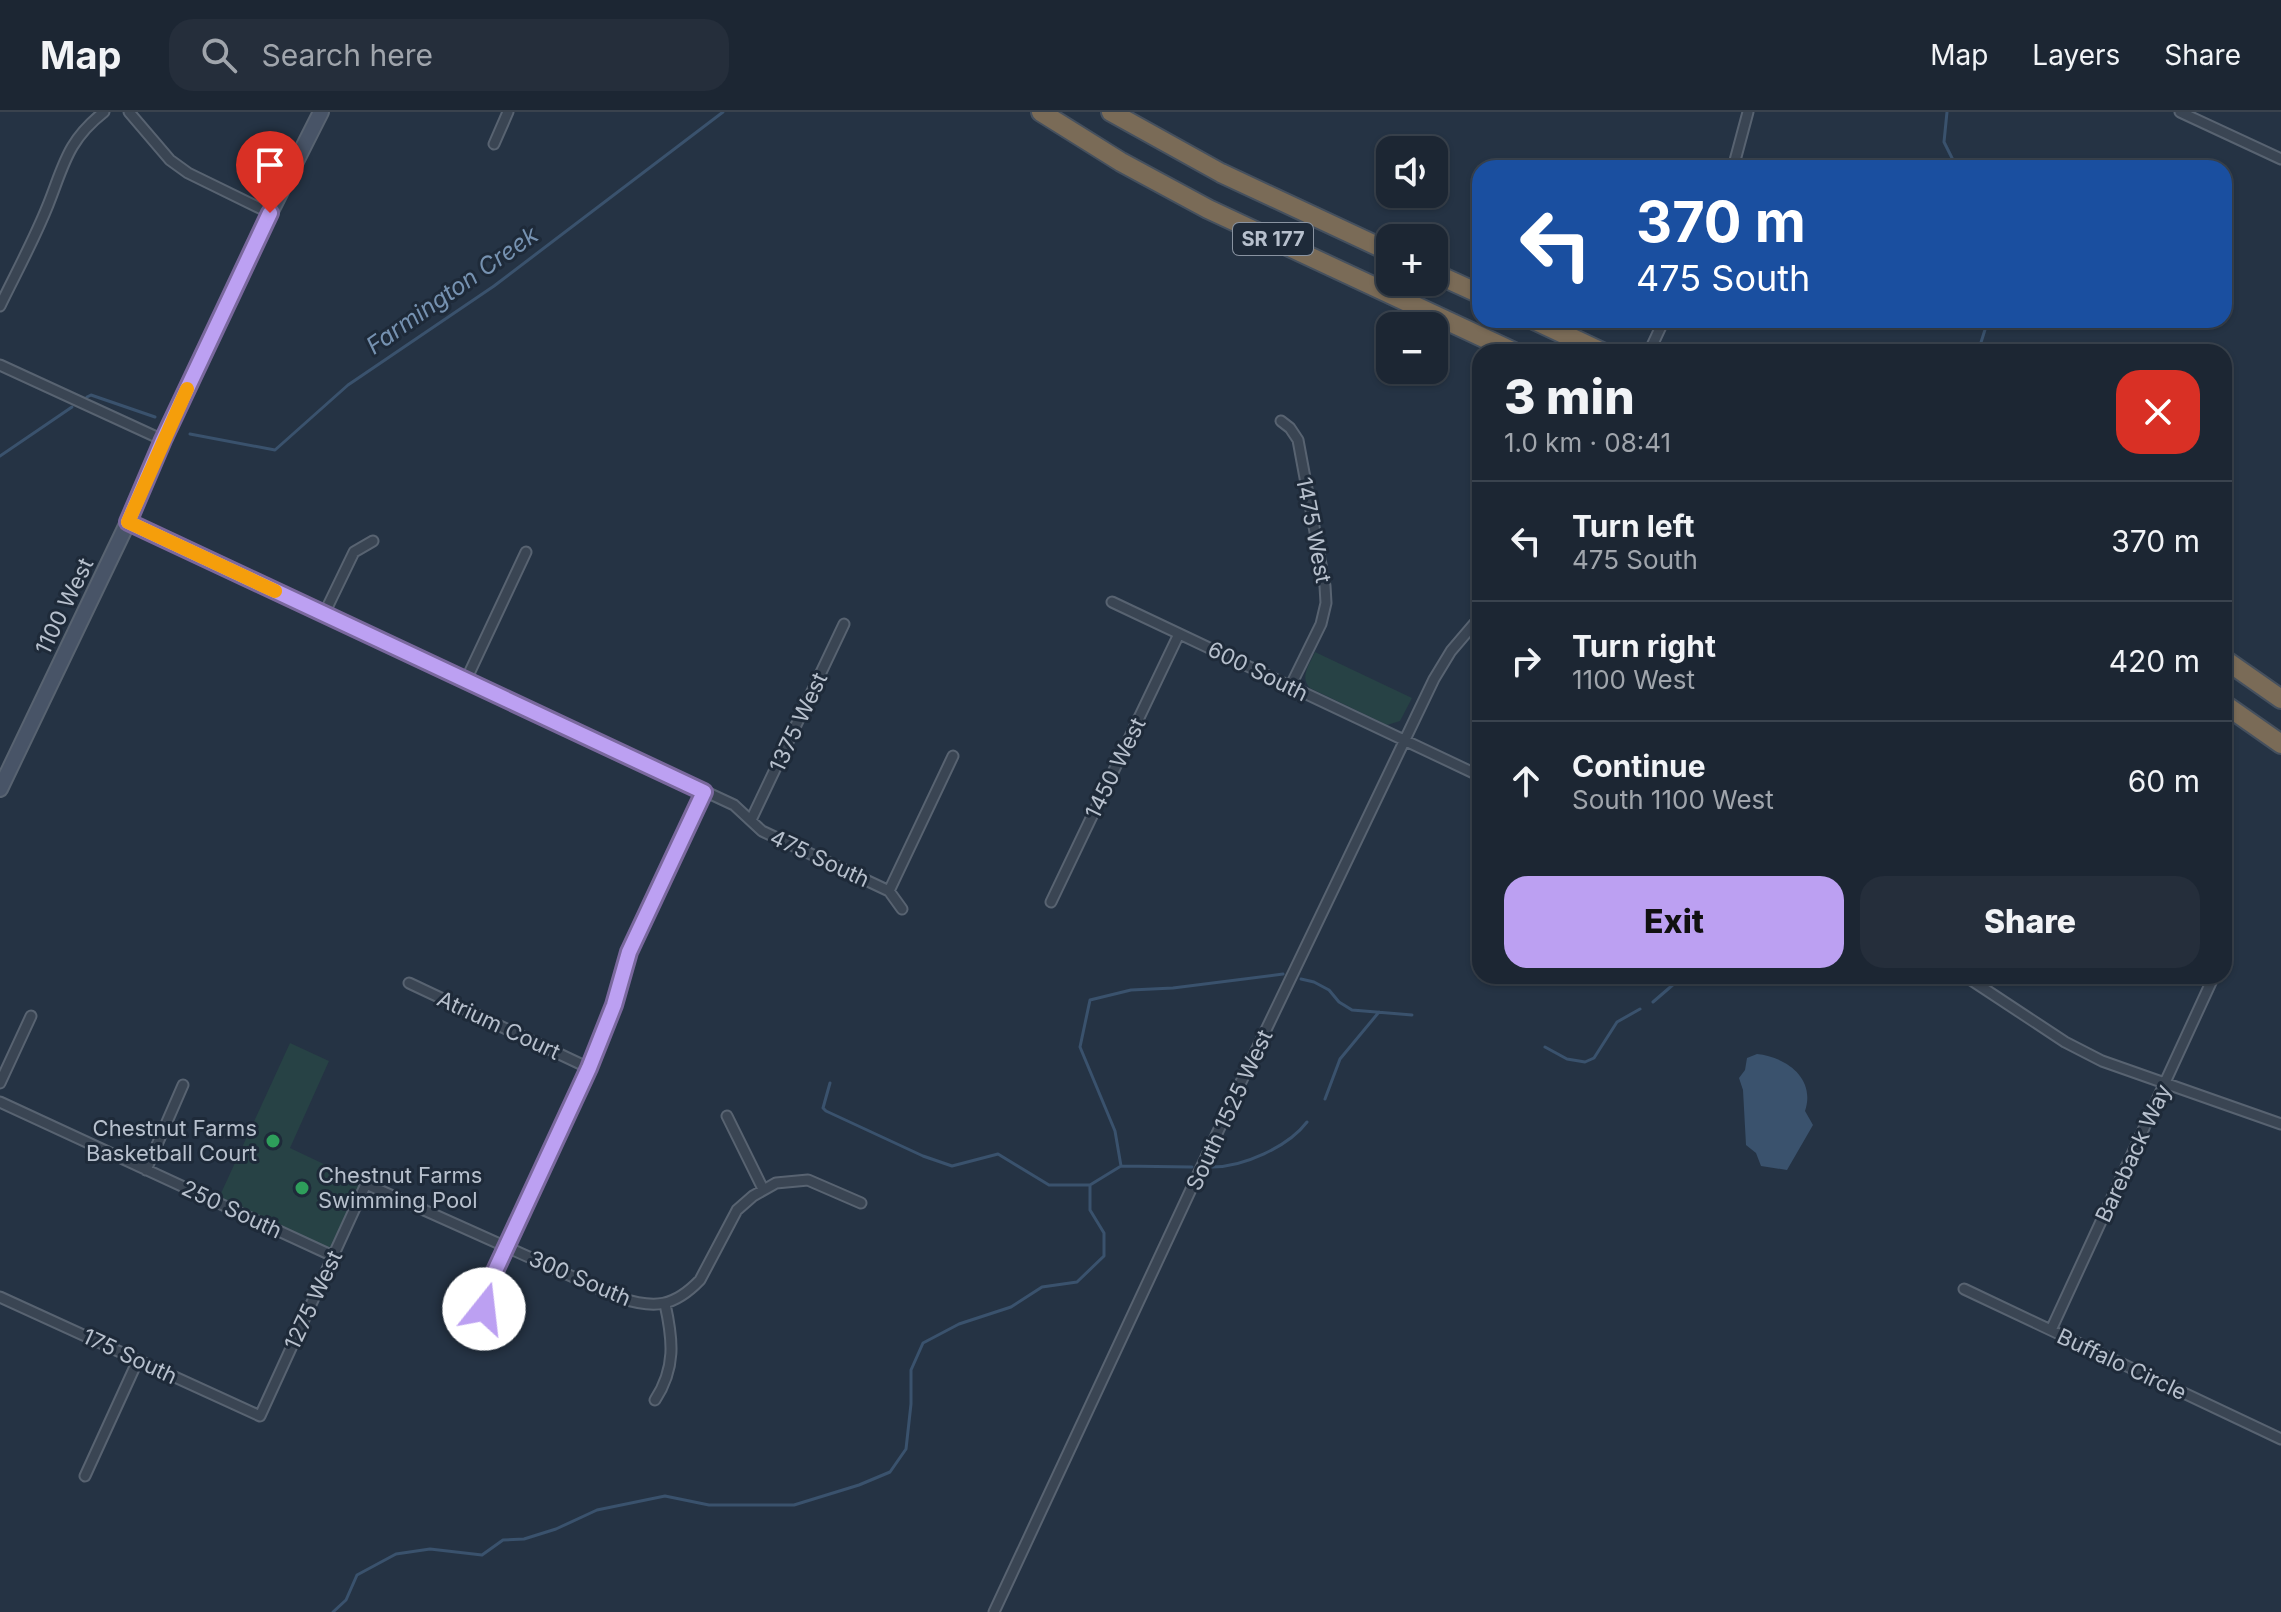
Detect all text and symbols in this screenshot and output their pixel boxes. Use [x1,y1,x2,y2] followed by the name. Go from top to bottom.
[169,19,729,91] search box
[40,32,121,78] text: Map
[197,33,241,77] icon: search
[261,37,433,73] text: Search here
[1930,38,1988,72] text: Map
[2032,38,2120,72] text: Layers
[2164,38,2241,72] text: Share
[236,131,304,213] pin
[1376,136,1448,384] map controls
[1376,136,1448,208] button: sound
[248,143,292,187] icon: arrive
[1636,188,1806,256] text: 370 m
[1504,192,1608,296] icon: left
[360,219,544,360] water label: Farmington Creek
[1233,223,1313,255] road number: SR 177
[1376,224,1448,296] button: +
[1636,256,1810,300] text: 475 South
[1376,312,1448,384] button: −
[1504,367,1635,426] text: 3 min
[2116,370,2200,454] button: close
[1504,427,1671,458] text: 1.0 km · 08:41
[1291,475,1337,585] street label: 1475 West
[1572,508,1694,544] text: Turn left
[1504,519,1548,563] icon: left
[2111,523,2200,559] text: 370 m
[1572,544,1698,575] text: 475 South
[30,554,98,658] street label: 1100 West
[1572,628,1716,664] text: Turn right
[1204,636,1312,706] street label: 600 South
[1504,639,1548,683] icon: right
[2109,643,2200,679] text: 420 m
[1572,664,1695,695] text: 1100 West
[764,668,832,776] street label: 1375 West
[1079,713,1151,823] street label: 1450 West
[1572,748,1706,784] text: Continue
[1504,759,1548,803] icon: ahead
[2128,763,2200,799] text: 60 m
[1572,784,1774,815] text: South 1100 West
[766,824,874,892] street label: 475 South
[1504,876,1844,968] button: Exit
[1860,876,2200,968] button: Share
[433,985,565,1065] street label: Atrium Court
[1180,1026,1278,1194] street label: South 1525 West
[2090,1080,2176,1226] street label: Bareback Way
[86,1115,257,1166] place label: Chestnut Farms Basketball Court
[264,1132,282,1150] marker: Chestnut Farms Basketball Court
[318,1162,482,1213] place label: Chestnut Farms Swimming Pool
[178,1175,286,1243] street label: 250 South
[293,1179,311,1197] marker: Chestnut Farms Swimming Pool
[525,1245,635,1311] street label: 300 South
[279,1246,347,1354] street label: 1275 West
[442,1267,526,1351] position arrow
[79,1323,181,1389] street label: 175 South
[2053,1323,2191,1405] street label: Buffalo Circle

